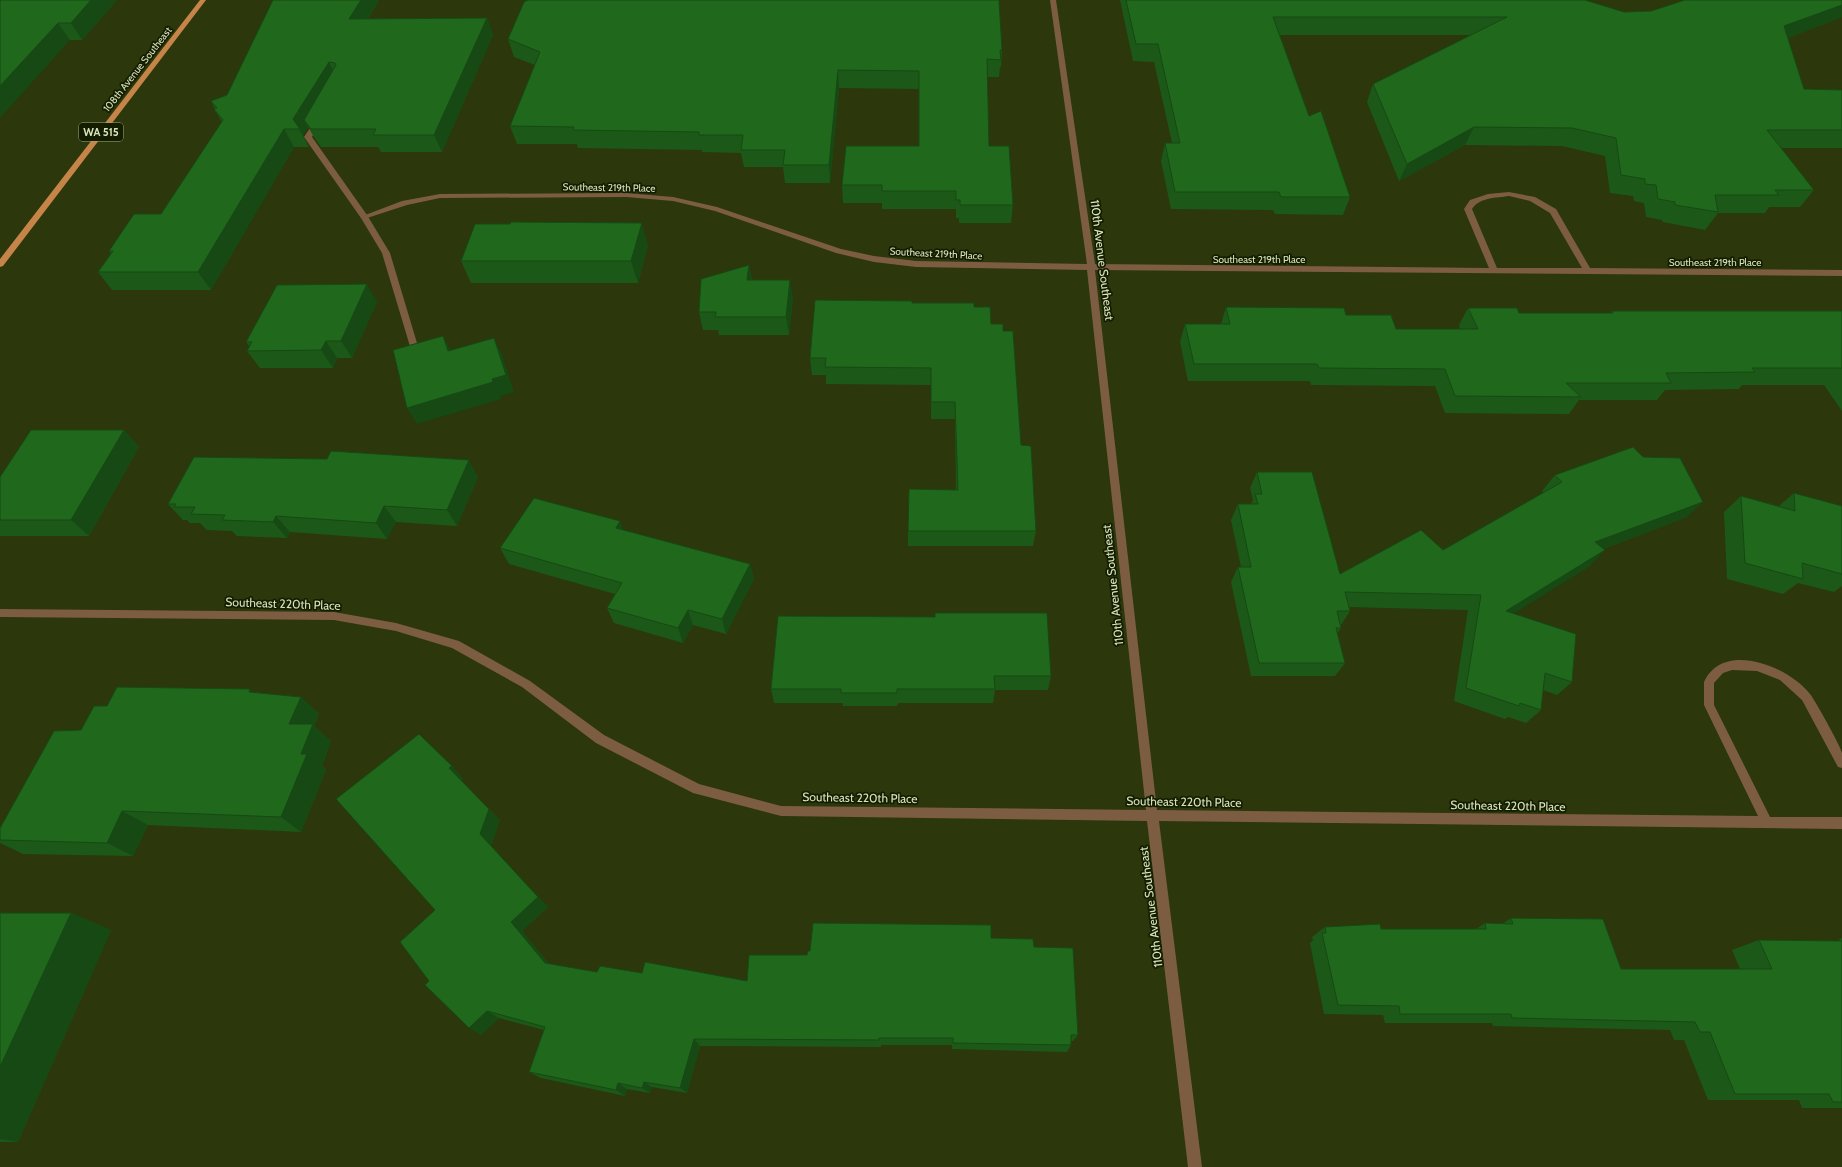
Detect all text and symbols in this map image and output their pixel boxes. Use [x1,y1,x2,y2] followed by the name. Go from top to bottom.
[100,24,175,114] street label: 108th Avenue Southeast
[79,123,123,141] road number: WA 515
[563,180,655,195] street label: Southeast 219th Place
[1088,199,1117,321] street label: 110th Avenue Southeast
[889,245,983,262] street label: Southeast 219th Place
[1213,253,1305,266] street label: Southeast 219th Place
[1669,256,1761,269] street label: Southeast 219th Place
[1099,524,1126,646] street label: 110th Avenue Southeast
[225,594,341,613] street label: Southeast 220th Place
[802,789,918,806] street label: Southeast 220th Place
[1126,793,1242,810] street label: Southeast 220th Place
[1450,797,1566,814] street label: Southeast 220th Place
[1136,846,1165,968] street label: 110th Avenue Southeast

